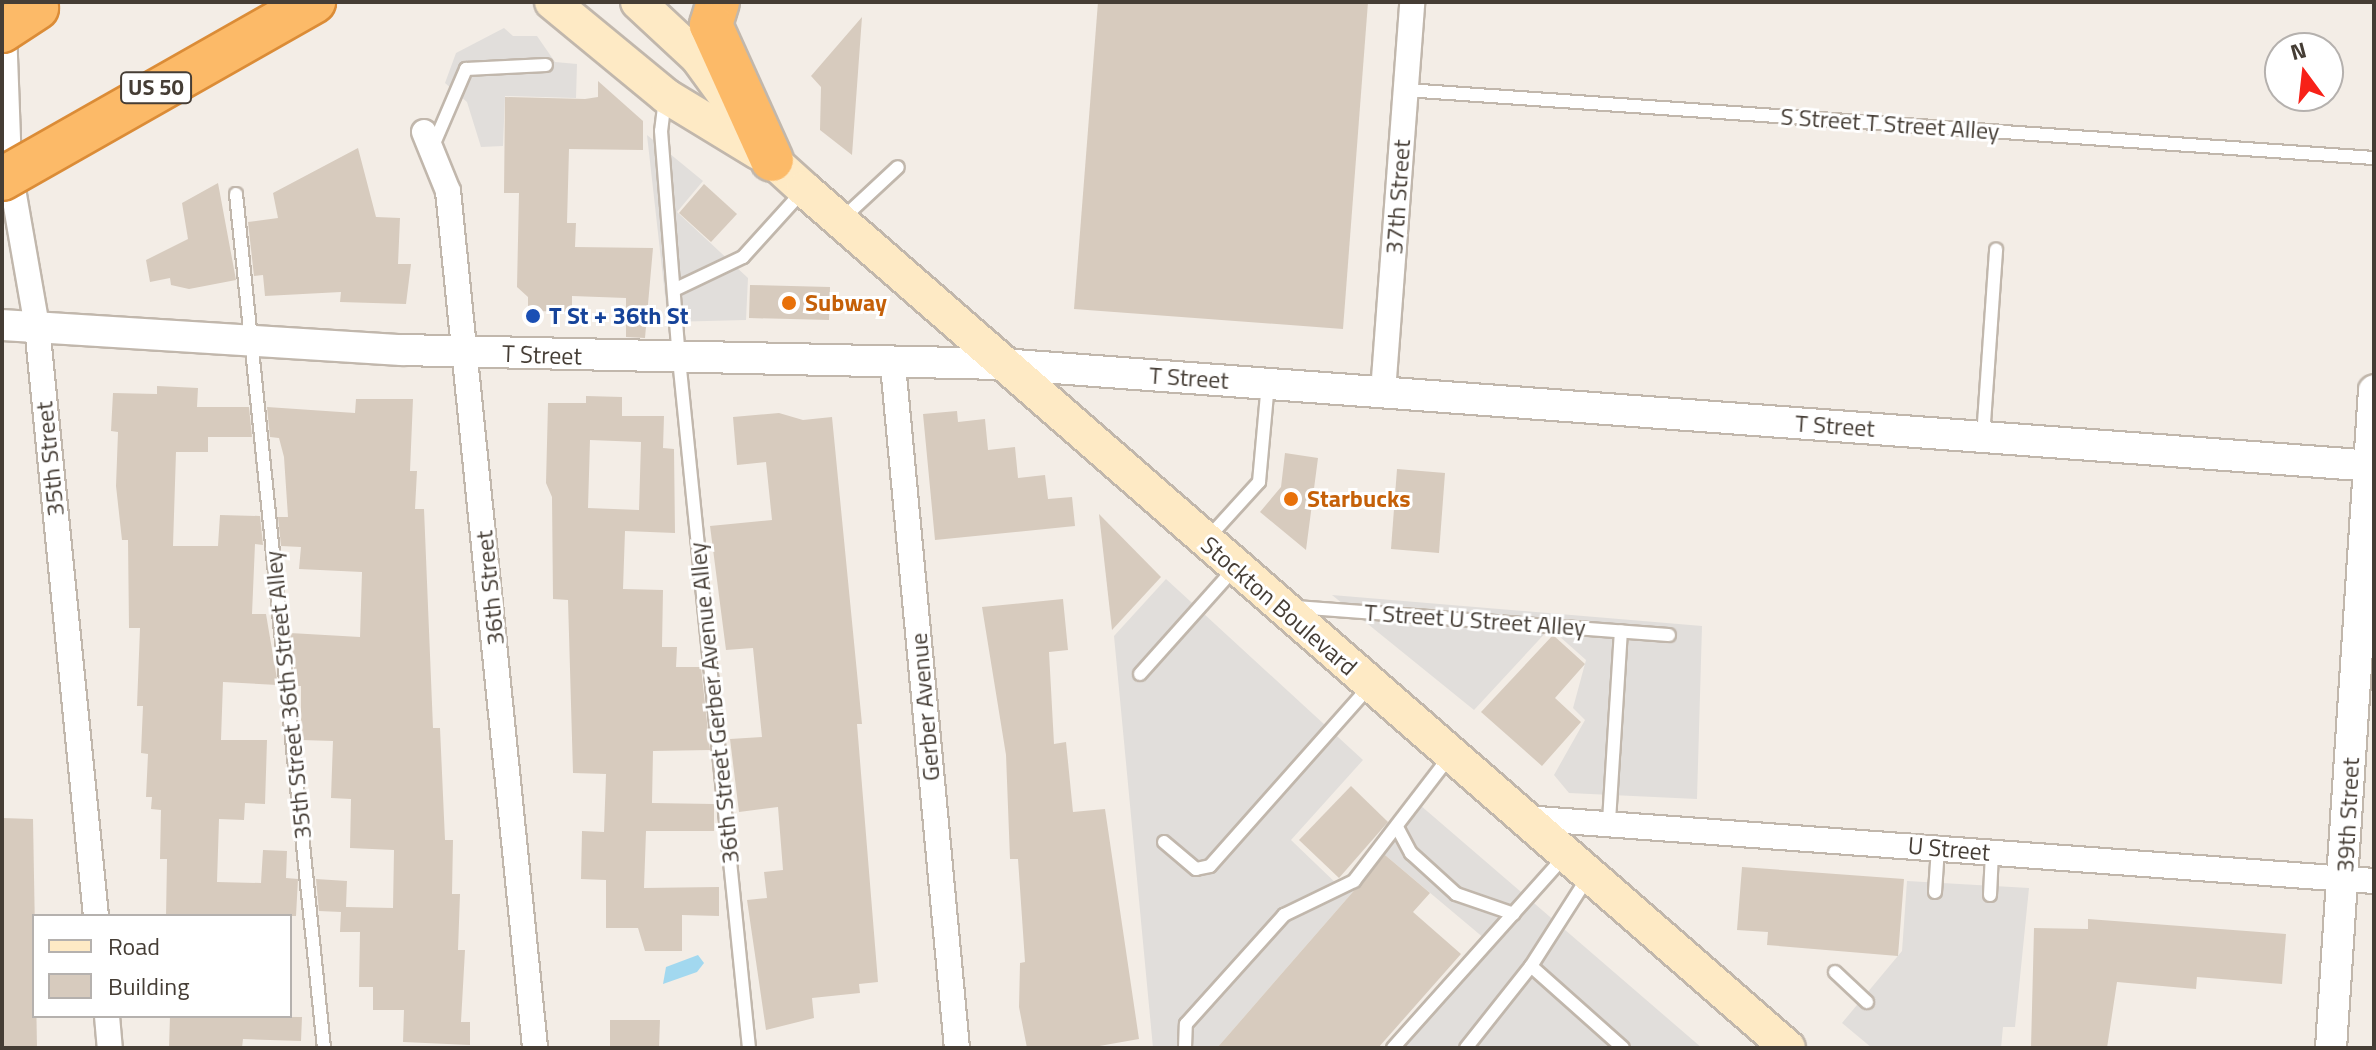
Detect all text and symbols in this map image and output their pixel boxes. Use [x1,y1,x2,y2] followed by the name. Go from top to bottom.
[2264,32,2344,112] north arrow
[2287,32,2310,69] text: N
[120,70,192,106] road number: US 50
[1780,102,2000,146] street label: S Street T Street Alley
[1380,138,1416,256] street label: 37th Street
[805,289,887,317] place label: Subway
[780,294,798,312] marker: Subway
[549,302,688,330] place label: T St + 36th St
[524,307,542,325] marker: T St + 36th St
[502,339,582,371] street label: T Street
[1148,361,1230,395] street label: T Street
[30,400,70,518] street label: 35th Street
[1794,409,1876,443] street label: T Street
[1307,485,1411,513] place label: Starbucks
[1282,490,1300,508] marker: Starbucks
[470,529,510,647] street label: 36th Street
[1195,531,1363,681] street label: Stockton Boulevard
[683,541,745,865] street label: 36th Street Gerber Avenue Alley
[259,549,317,841] street label: 35th Street 36th Street Alley
[1363,598,1587,642] street label: T Street U Street Alley
[904,632,946,782] street label: Gerber Avenue
[2331,757,2365,873] street label: 39th Street
[1907,831,1991,867] street label: U Street
[32,914,292,1018] legend
[108,928,160,964] text: Road
[108,968,190,1004] text: Building

